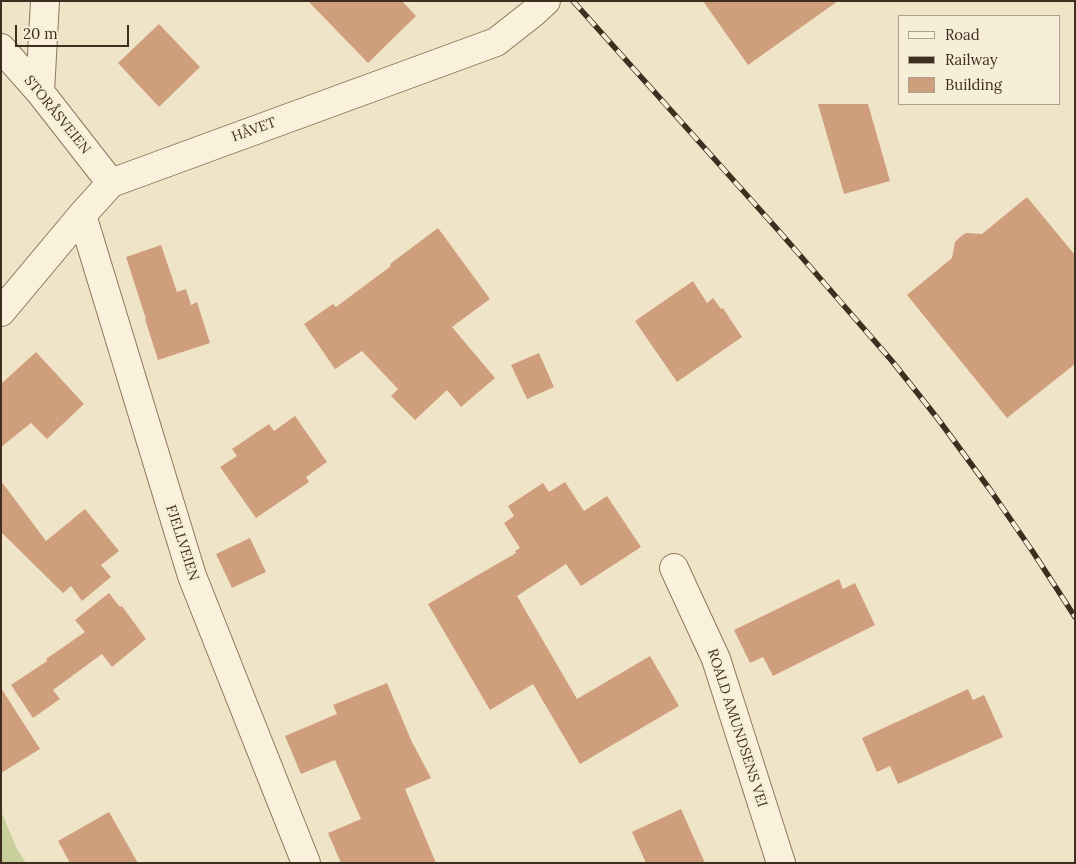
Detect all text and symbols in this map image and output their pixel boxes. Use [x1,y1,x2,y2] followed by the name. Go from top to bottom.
[18,15,131,47] scale bar
[898,15,1061,105] legend
[23,24,58,43] text: 20 m
[945,25,980,44] text: Road
[945,50,998,69] text: Railway
[20,72,94,158] street label: STORÅSVEIEN
[945,75,1002,94] text: Building
[230,114,278,146] street label: HÅVET
[162,503,202,583] street label: FJELLVEIEN
[703,647,771,809] street label: ROALD AMUNDSENS VEI

